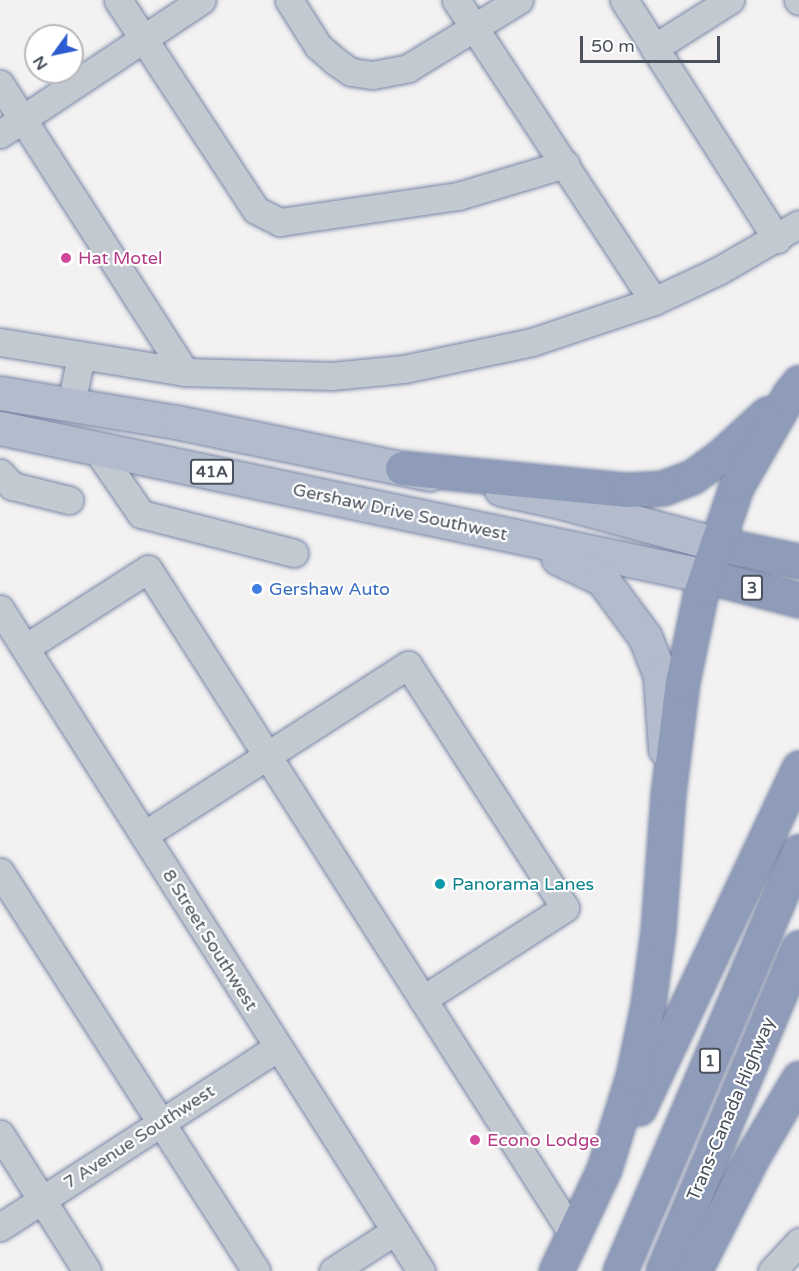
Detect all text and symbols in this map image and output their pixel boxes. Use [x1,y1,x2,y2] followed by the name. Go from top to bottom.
[24,24,84,84] north arrow
[583,24,722,62] scale bar
[591,35,635,57] text: 50 m
[29,52,52,74] text: N
[78,247,162,269] place label: Hat Motel
[59,251,73,265] marker: Hat Motel
[190,459,234,485] road number: 41A
[291,479,509,545] street label: Gershaw Drive Southwest
[740,575,764,601] road number: 3
[269,578,390,600] place label: Gershaw Auto
[250,582,264,596] marker: Gershaw Auto
[158,865,262,1015] street label: 8 Street Southwest
[452,873,594,895] place label: Panorama Lanes
[433,877,447,891] marker: Panorama Lanes
[682,1014,780,1204] street label: Trans-Canada Highway
[698,1048,722,1074] road number: 1
[60,1080,218,1194] street label: 7 Avenue Southwest
[487,1129,599,1151] place label: Econo Lodge
[468,1133,482,1147] marker: Econo Lodge

